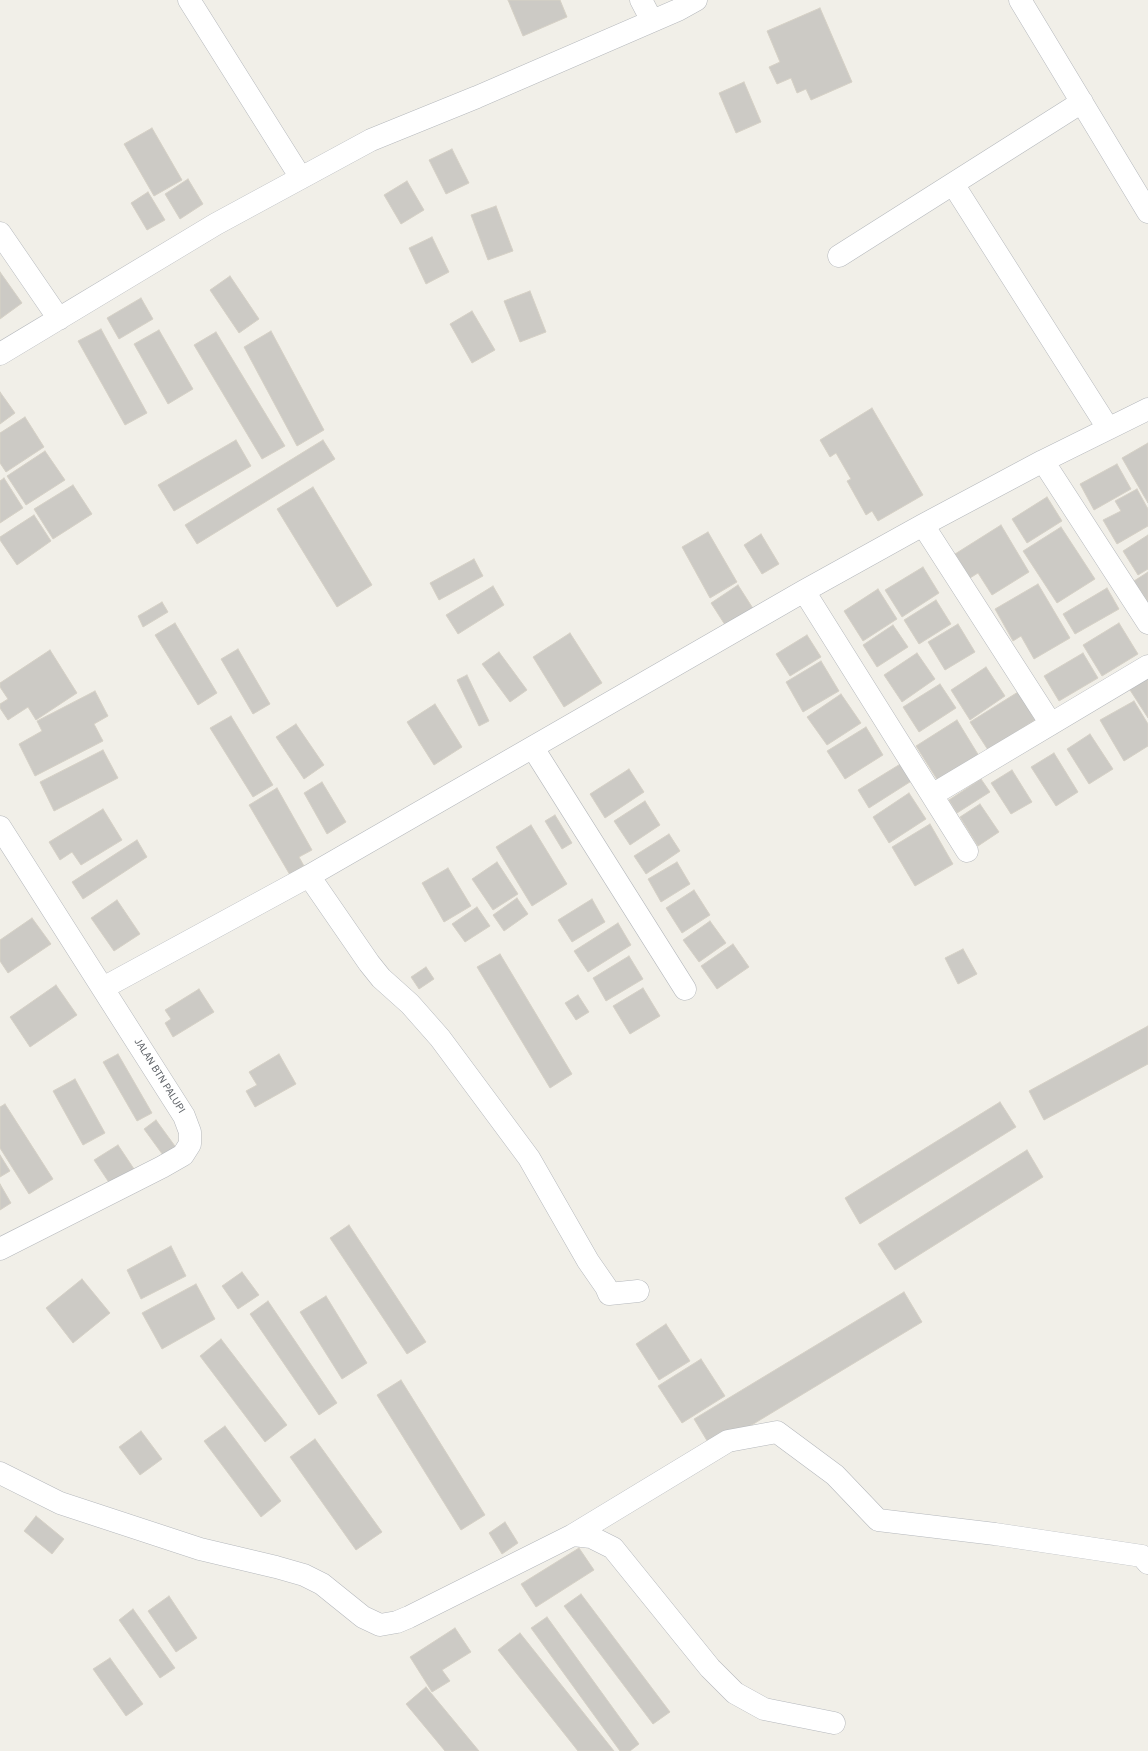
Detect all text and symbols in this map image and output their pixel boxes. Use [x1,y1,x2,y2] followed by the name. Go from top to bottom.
[131,1036,187,1116] street label: JALAN BTN PALUPI

